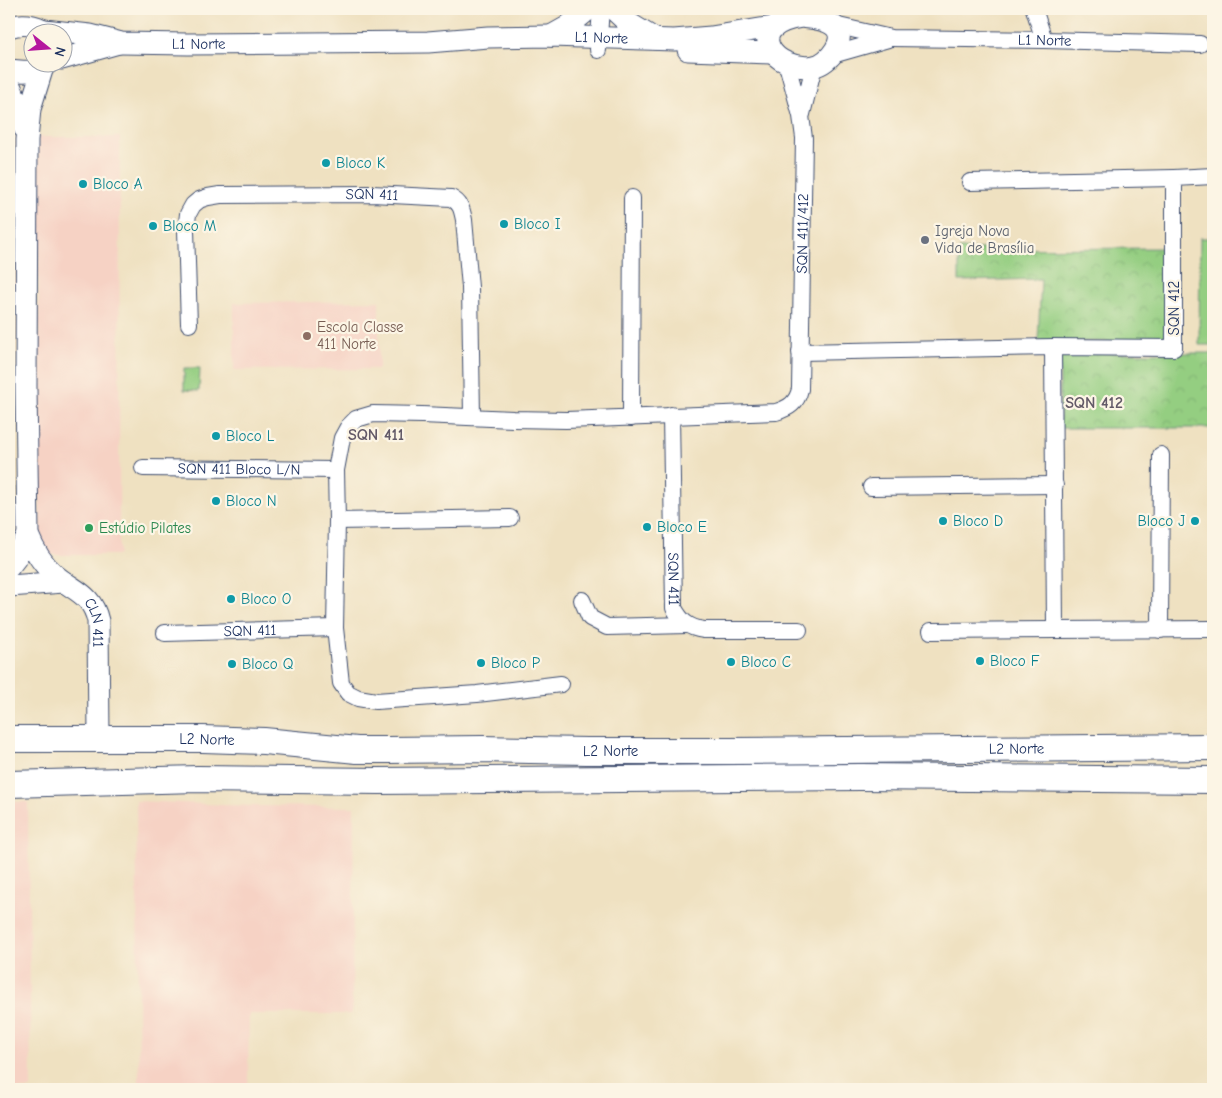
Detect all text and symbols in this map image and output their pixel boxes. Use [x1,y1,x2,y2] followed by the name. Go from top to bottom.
[22,22,72,72] north arrow
[574,28,629,48] street label: L1 Norte
[1018,31,1072,50] street label: L1 Norte
[172,35,226,53] street label: L1 Norte
[50,45,69,59] text: N
[336,154,386,172] place label: Bloco K
[320,157,332,169] marker: Bloco K
[93,175,143,193] place label: Bloco A
[77,178,89,190] marker: Bloco A
[346,185,399,204] street label: SQN 411
[793,193,812,274] street label: SQN 411/412
[514,215,561,233] place label: Bloco I
[163,217,216,235] place label: Bloco M
[498,218,510,230] marker: Bloco I
[147,220,159,232] marker: Bloco M
[935,222,1034,257] place label: Igreja Nova Vida de Brasília
[919,234,931,246] marker: Igreja Nova Vida de Brasília
[1165,281,1183,335] street label: SQN 412
[317,318,404,353] place label: Escola Classe 411 Norte
[301,330,313,342] marker: Escola Classe 411 Norte
[1065,394,1123,412] district label: SQN 412
[348,426,404,444] district label: SQN 411
[226,427,275,445] place label: Bloco L
[210,430,222,442] marker: Bloco L
[178,459,300,479] street label: SQN 411 Bloco L/N
[226,492,277,510] place label: Bloco N
[210,495,222,507] marker: Bloco N
[953,512,1003,530] place label: Bloco D
[1137,512,1185,530] place label: Bloco J
[937,515,949,527] marker: Bloco D
[1189,515,1201,527] marker: Bloco J
[657,518,707,536] place label: Bloco E
[99,519,191,537] place label: Estúdio Pilates
[641,521,653,533] marker: Bloco E
[83,522,95,534] marker: Estúdio Pilates
[664,552,683,606] street label: SQN 411
[241,590,291,608] place label: Bloco O
[225,593,237,605] marker: Bloco O
[80,594,107,648] street label: CLN 411
[223,621,277,640] street label: SQN 411
[990,652,1040,670] place label: Bloco F
[741,653,791,671] place label: Bloco C
[491,654,541,672] place label: Bloco P
[242,655,293,673] place label: Bloco Q
[974,655,986,667] marker: Bloco F
[725,656,737,668] marker: Bloco C
[475,657,487,669] marker: Bloco P
[226,658,238,670] marker: Bloco Q
[179,730,236,749] street label: L2 Norte
[989,739,1045,758] street label: L2 Norte
[583,742,639,760] street label: L2 Norte

